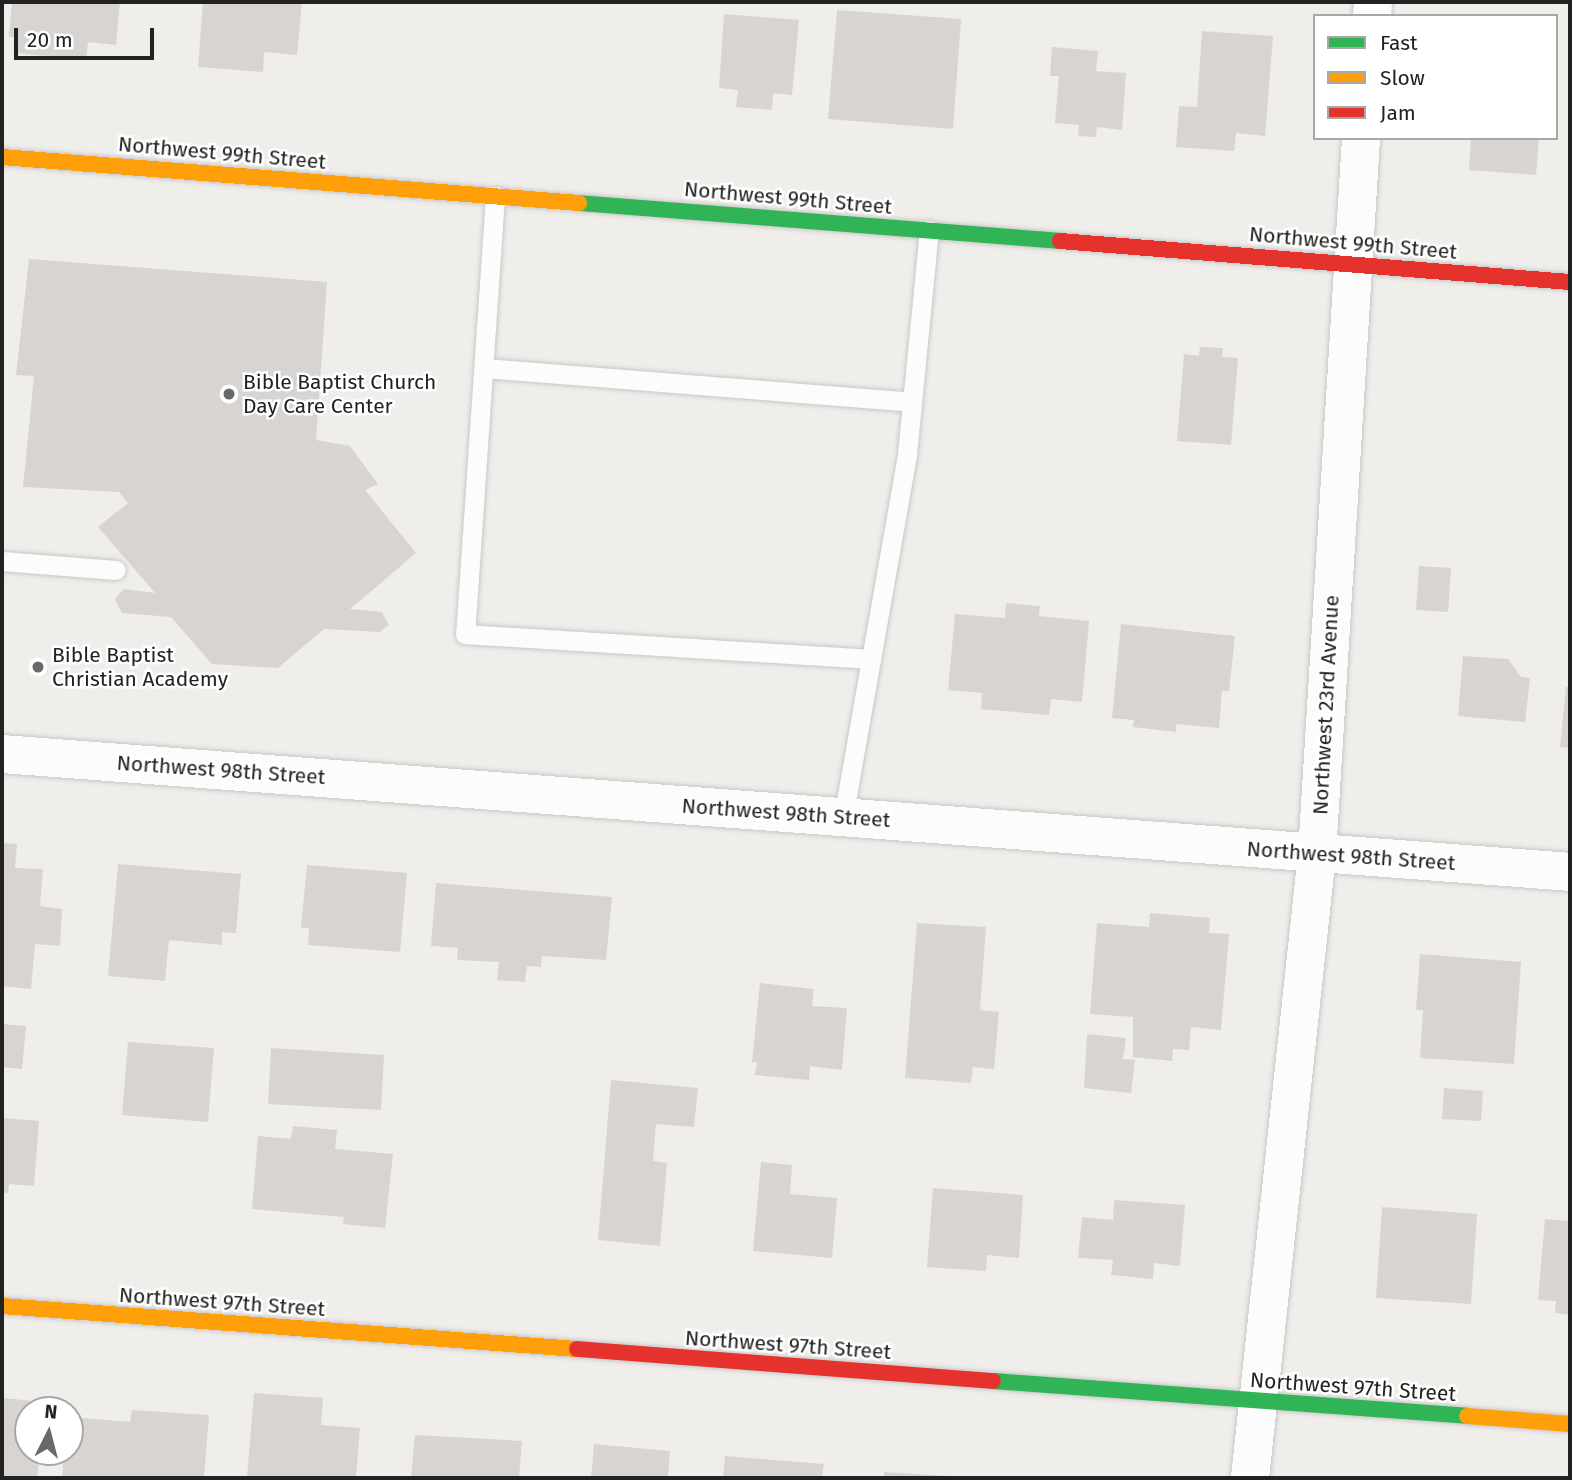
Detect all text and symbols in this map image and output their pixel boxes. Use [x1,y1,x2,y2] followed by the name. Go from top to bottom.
[18,14,158,58] scale bar
[1313,14,1558,140] legend
[27,27,73,53] text: 20 m
[1380,30,1418,56] text: Fast
[1380,65,1425,91] text: Slow
[1380,100,1416,126] text: Jam
[117,131,327,175] street label: Northwest 99th Street
[683,176,893,220] street label: Northwest 99th Street
[1248,221,1458,265] street label: Northwest 99th Street
[243,369,436,419] place label: Bible Baptist Church Day Care Center
[221,386,237,402] marker: Bible Baptist Church Day Care Center
[1308,594,1344,816] street label: Northwest 23rd Avenue
[52,642,228,692] place label: Bible Baptist Christian Academy
[30,659,46,675] marker: Bible Baptist Christian Academy
[116,750,326,790] street label: Northwest 98th Street
[681,793,891,833] street label: Northwest 98th Street
[1246,836,1456,876] street label: Northwest 98th Street
[118,1282,326,1322] street label: Northwest 97th Street
[684,1325,892,1365] street label: Northwest 97th Street
[1249,1367,1457,1407] street label: Northwest 97th Street
[14,1396,84,1466] north arrow
[44,1400,59,1424] text: N

